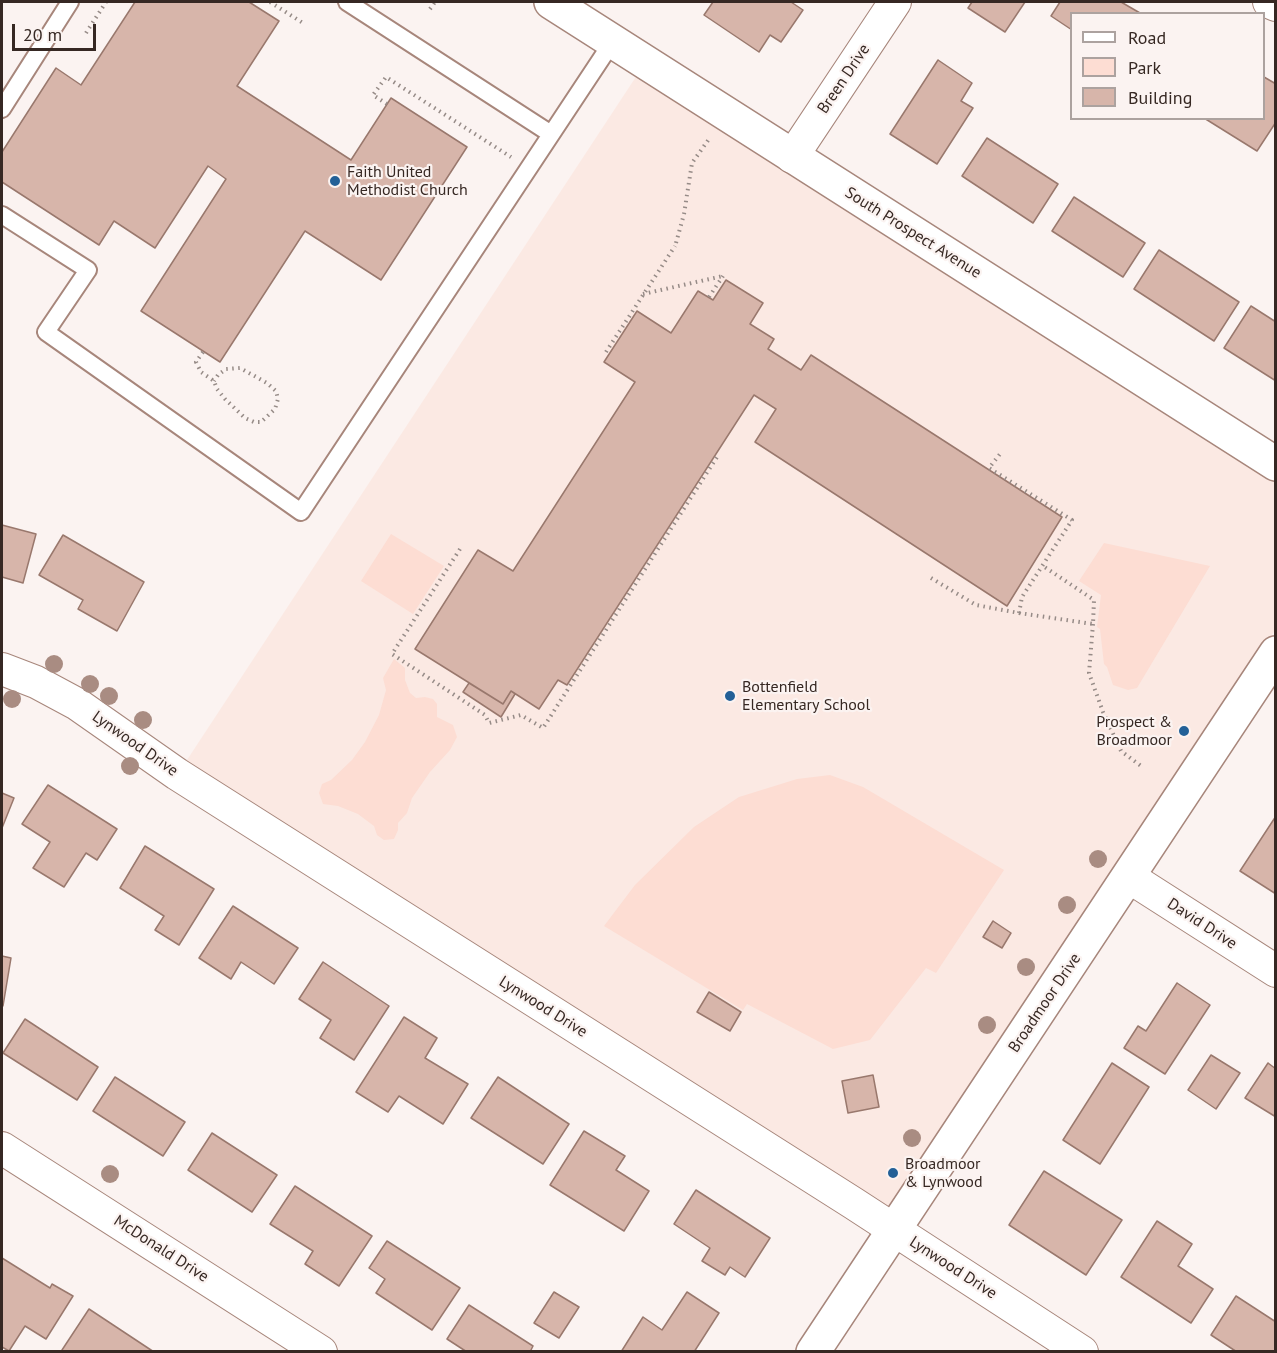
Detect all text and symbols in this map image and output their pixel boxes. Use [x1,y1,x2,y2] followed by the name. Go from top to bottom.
[15,12,99,50] scale bar
[1070,12,1265,120] legend
[23,23,62,46] text: 20 m
[1128,26,1166,49] text: Road
[814,41,874,117] street label: Breen Drive
[1128,56,1161,79] text: Park
[1128,86,1192,109] text: Building
[347,162,468,200] place label: Faith United Methodist Church
[328,174,342,188] marker: Faith United Methodist Church
[841,183,985,283] street label: South Prospect Avenue
[742,677,870,715] place label: Bottenfield Elementary School
[723,689,737,703] marker: Bottenfield Elementary School
[88,707,182,781] street label: Lynwood Drive
[1096,712,1172,750] place label: Prospect & Broadmoor
[1177,724,1191,738] marker: Prospect & Broadmoor
[1164,894,1240,954] street label: David Drive
[1005,950,1085,1056] street label: Broadmoor Drive
[495,972,591,1042] street label: Lynwood Drive
[905,1154,983,1192] place label: Broadmoor & Lynwood
[886,1166,900,1180] marker: Broadmoor & Lynwood
[110,1211,212,1287] street label: McDonald Drive
[906,1233,1000,1303] street label: Lynwood Drive

